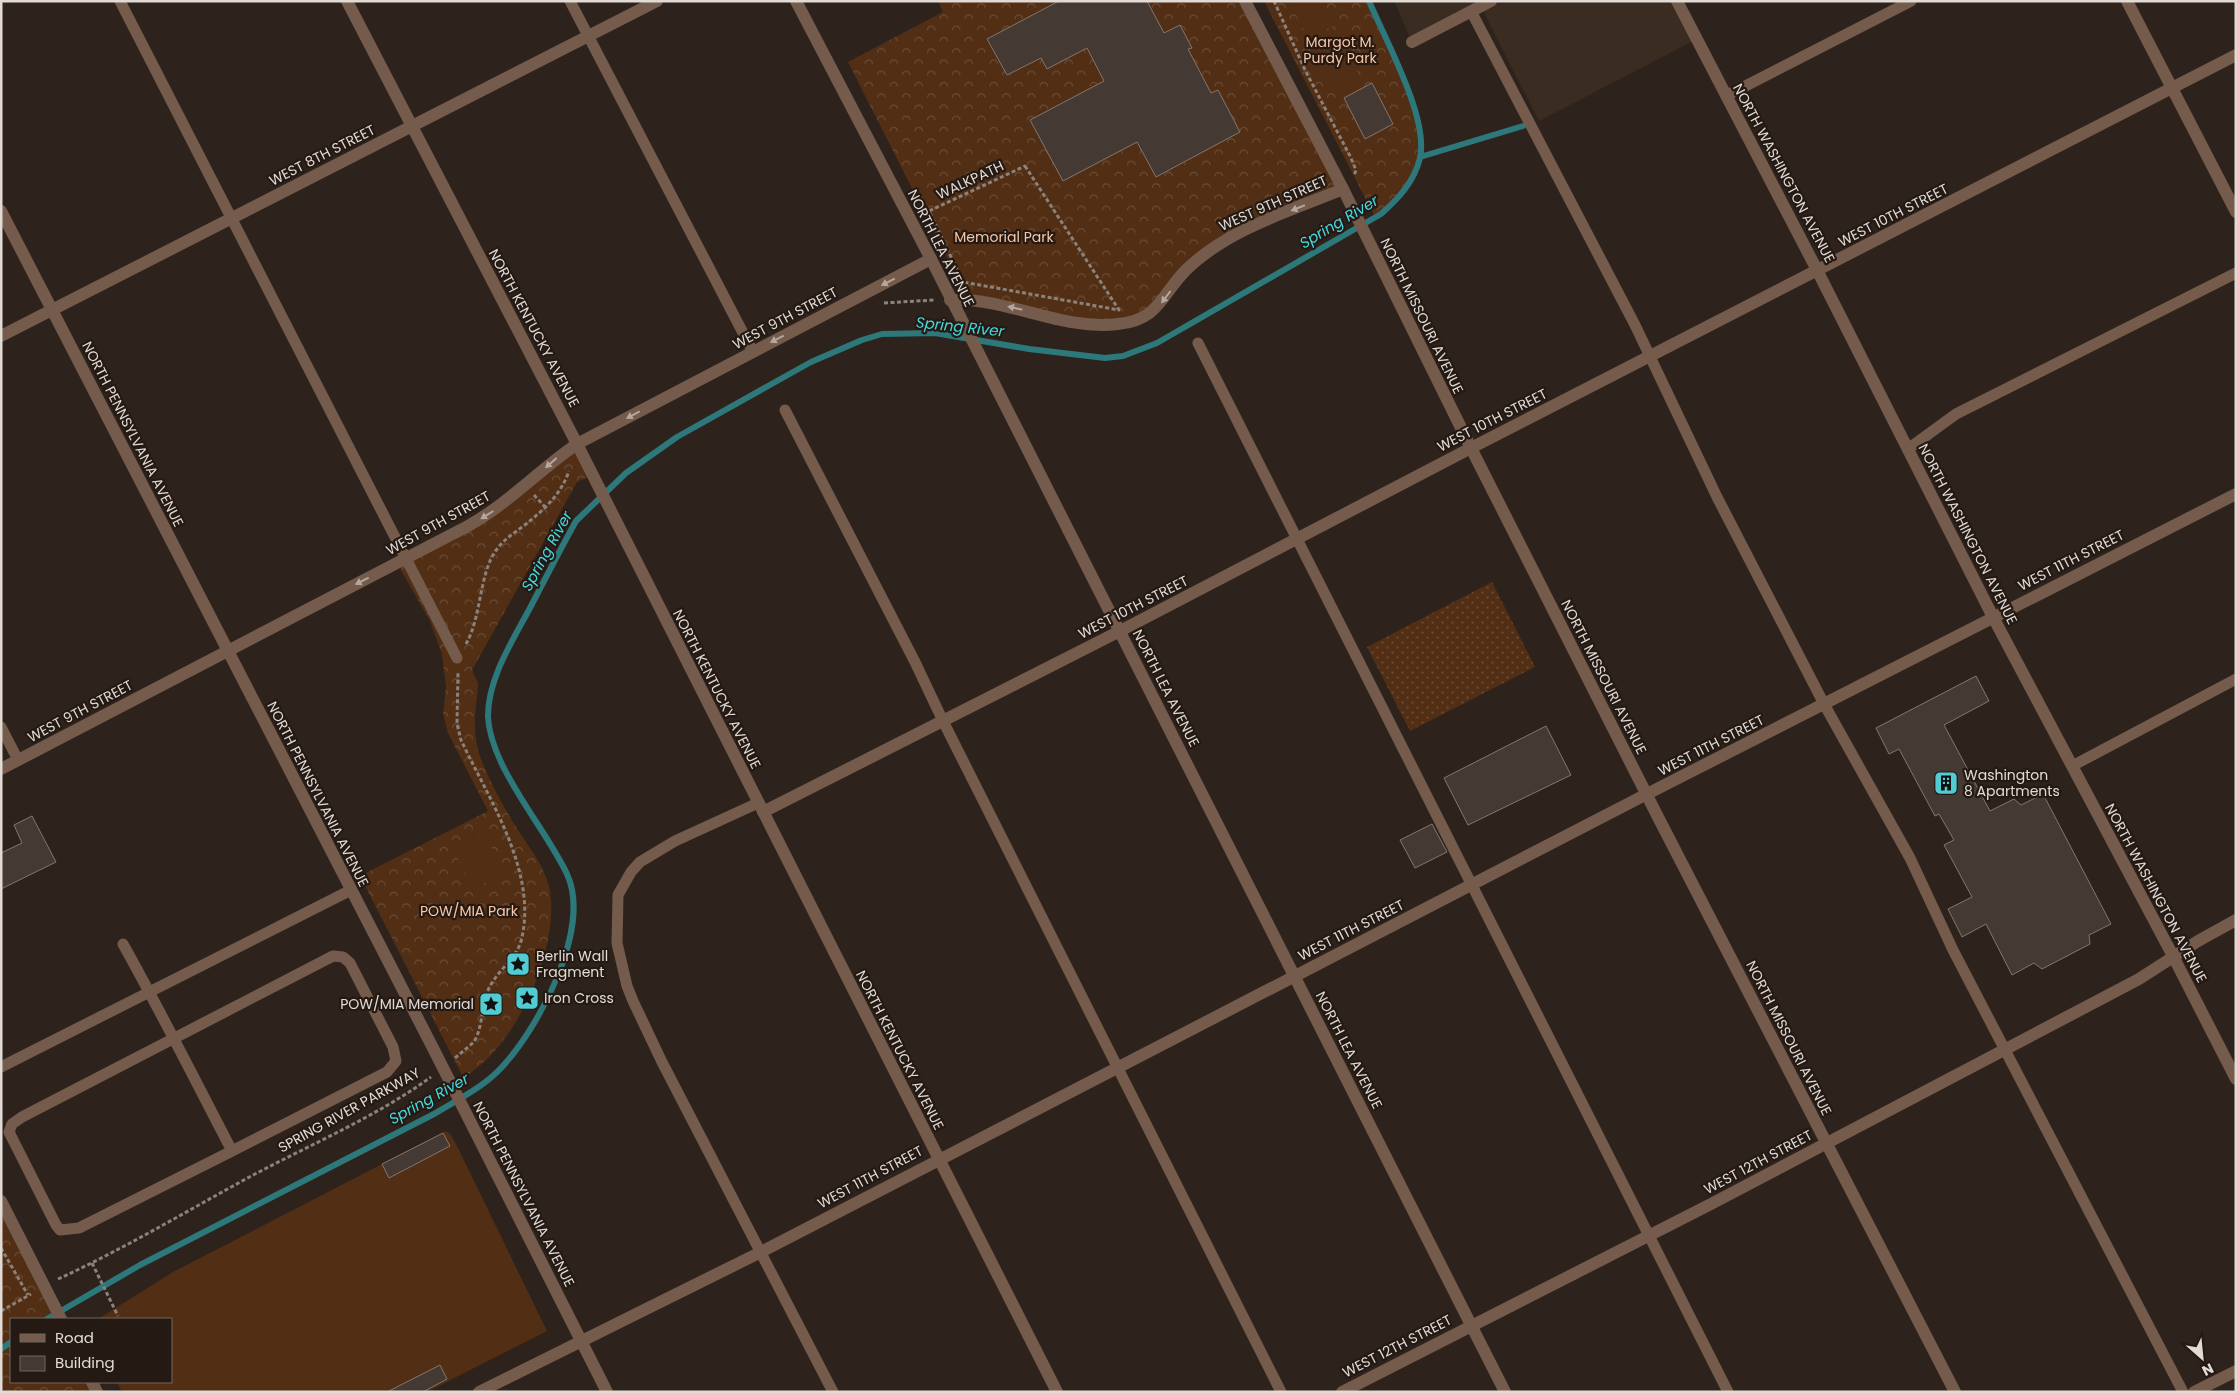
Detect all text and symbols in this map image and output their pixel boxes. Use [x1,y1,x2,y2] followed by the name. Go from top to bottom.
[1303,32,1377,68] park label: Margot M. Purdy Park
[1728,80,1840,266] street label: NORTH WASHINGTON AVENUE
[266,119,379,190] street label: WEST 8TH STREET
[933,156,1007,204] street label: WALKPATH
[1216,170,1331,236] street label: WEST 9TH STREET
[1835,178,1952,251] street label: WEST 10TH STREET
[903,186,979,310] street label: NORTH LEA AVENUE
[1295,190,1382,253] water label: Spring River
[1290,204,1305,212] one-way arrow
[954,227,1054,247] park label: Memorial Park
[1376,235,1468,397] street label: NORTH MISSOURI AVENUE
[484,245,584,411] street label: NORTH KENTUCKY AVENUE
[881,278,895,286] one-way arrow
[729,282,841,354] street label: WEST 9TH STREET
[1161,290,1171,304] one-way arrow
[1007,304,1022,312] one-way arrow
[915,311,1006,342] water label: Spring River
[770,335,784,343] one-way arrow
[77,338,189,530] street label: NORTH PENNSYLVANIA AVENUE
[1434,383,1551,456] street label: WEST 10TH STREET
[626,410,640,419] one-way arrow
[1914,440,2022,628] street label: NORTH WASHINGTON AVENUE
[544,458,557,469] one-way arrow
[382,486,494,560] street label: WEST 9TH STREET
[516,507,577,595] water label: Spring River
[480,511,494,520] one-way arrow
[2015,524,2128,595] street label: WEST 11TH STREET
[1075,570,1192,643] street label: WEST 10TH STREET
[355,577,369,585] one-way arrow
[1556,596,1652,758] street label: NORTH MISSOURI AVENUE
[668,606,766,772] street label: NORTH KENTUCKY AVENUE
[1128,626,1204,750] street label: NORTH LEA AVENUE
[24,675,136,747] street label: WEST 9TH STREET
[262,698,374,890] street label: NORTH PENNSYLVANIA AVENUE
[1655,709,1768,780] street label: WEST 11TH STREET
[1964,765,2060,801] place label: Washington 8 Apartments
[1933,770,1959,796] building icon: Washington 8 Apartments
[2100,800,2212,986] street label: NORTH WASHINGTON AVENUE
[1295,894,1408,965] street label: WEST 11TH STREET
[420,901,519,921] park label: POW/MIA Park
[536,946,608,982] place label: Berlin Wall Fragment
[505,951,531,977] place icon: Berlin Wall Fragment
[1741,957,1837,1119] street label: NORTH MISSOURI AVENUE
[851,967,949,1133] street label: NORTH KENTUCKY AVENUE
[514,985,540,1011] place icon: Iron Cross
[544,988,614,1008] place label: Iron Cross
[1311,988,1387,1112] street label: NORTH LEA AVENUE
[478,991,504,1017] place icon: POW/MIA Memorial
[340,994,474,1014] place label: POW/MIA Memorial
[274,1063,424,1157] street label: SPRING RIVER PARKWAY
[385,1068,473,1129] water label: Spring River
[468,1098,580,1290] street label: NORTH PENNSYLVANIA AVENUE
[1700,1125,1816,1199] street label: WEST 12TH STREET
[814,1141,927,1213] street label: WEST 11TH STREET
[1339,1310,1455,1382] street label: WEST 12TH STREET
[10,1318,172,1383] legend
[55,1327,94,1348] text: Road
[2177,1333,2227,1383] north arrow
[55,1352,115,1373] text: Building
[2199,1358,2217,1381] text: N

